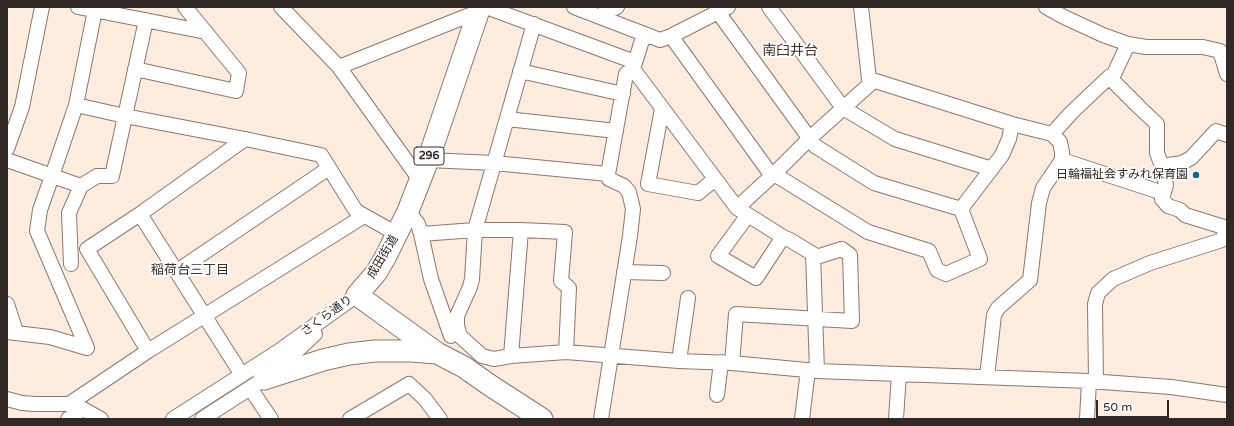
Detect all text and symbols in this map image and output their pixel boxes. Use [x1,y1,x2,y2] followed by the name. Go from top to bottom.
[762,43,818,59] district label: 南臼井台
[414,147,444,165] road number: 296
[1056,168,1188,182] place label: 日輪福祉会すみれ保育園
[1191,170,1201,180] marker: 日輪福祉会すみれ保育園
[364,233,402,281] street label: 成田街道
[151,263,229,279] district label: 稲荷台三丁目
[298,293,356,339] street label: さくら通り
[1098,392,1171,418] scale bar
[1103,400,1132,414] text: 50 m

